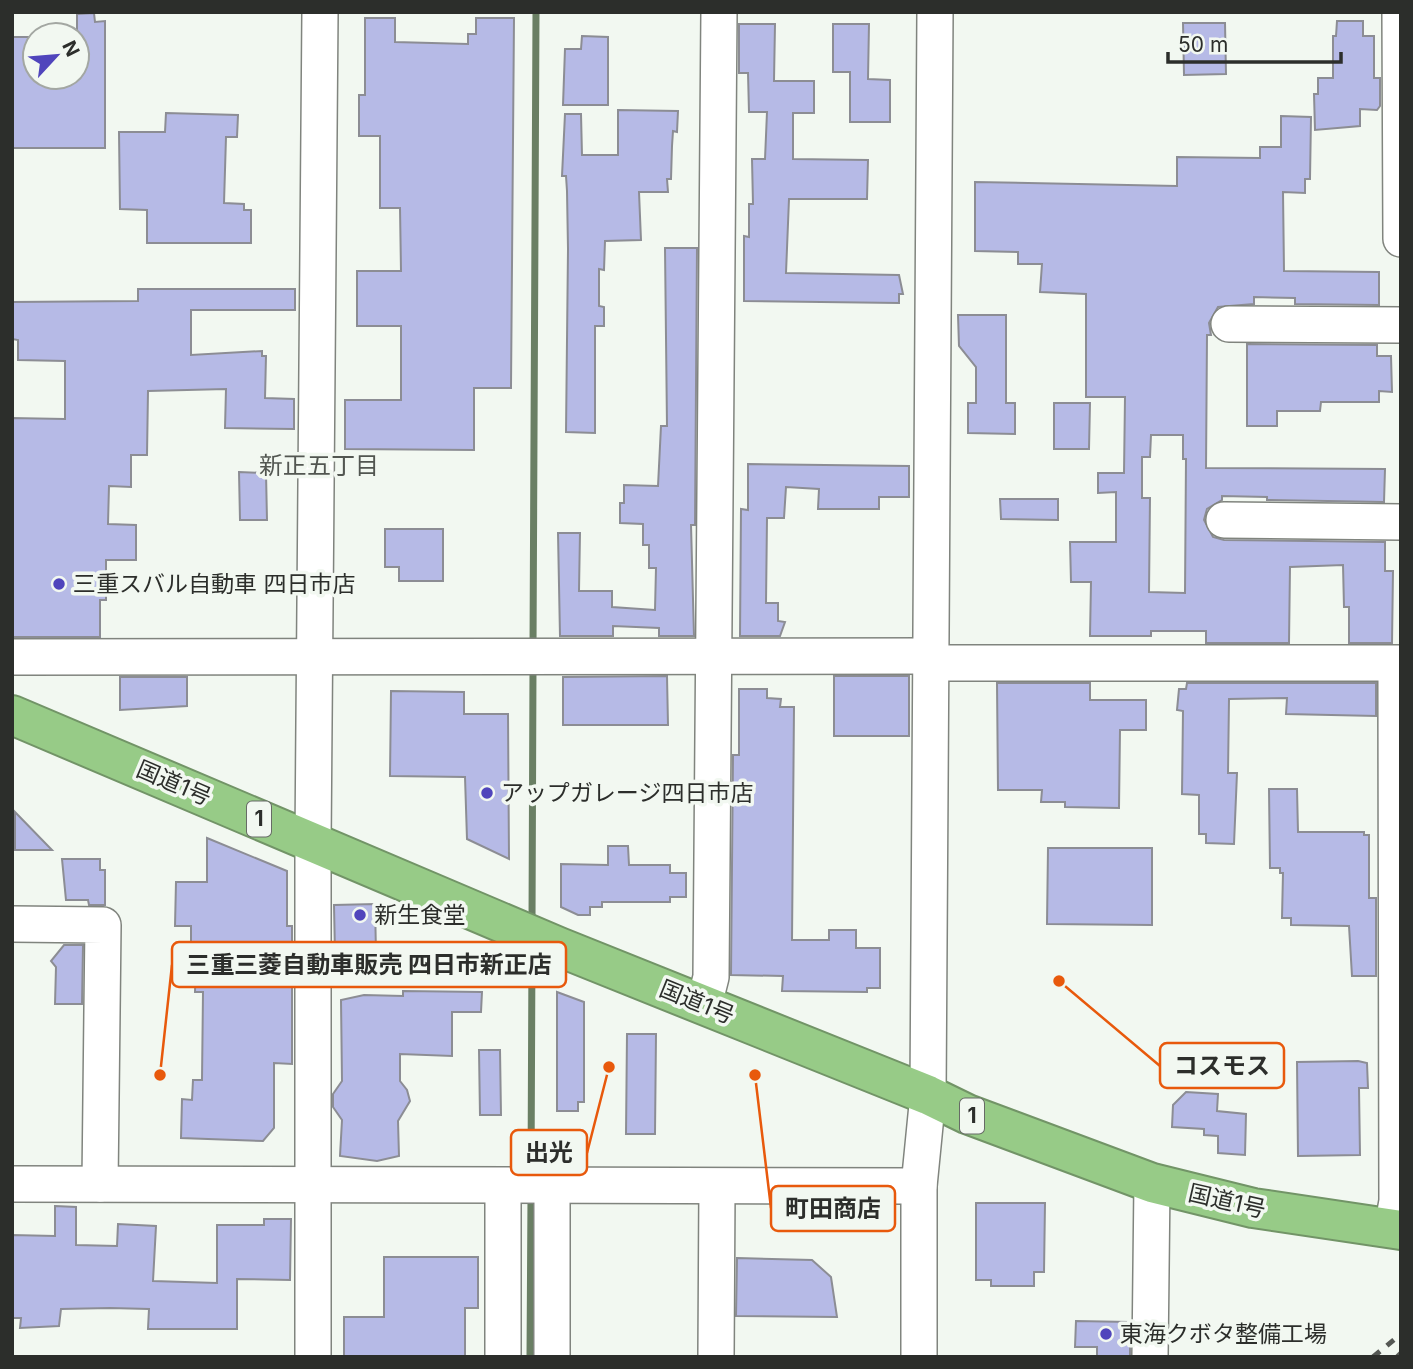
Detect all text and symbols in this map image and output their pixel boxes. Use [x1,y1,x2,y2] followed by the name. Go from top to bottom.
[21,21,91,91] north arrow
[1168,21,1341,65] scale bar
[1178,32,1228,57] text: 50 m
[57,37,84,60] text: N
[259,451,379,480] district label: 新正五丁目
[73,570,355,598] place label: 三重スバル自動車 四日市店
[51,576,67,592] marker: 三重スバル自動車 四日市店
[132,755,216,811] street label: 国道1号
[501,779,754,807] place label: アップガレージ四日市店
[479,785,495,801] marker: アップガレージ四日市店
[247,802,271,836] road number: 1
[374,901,466,929] place label: 新生食堂
[352,907,368,923] marker: 新生食堂
[172,942,566,987] callout: 三重三菱自動車販売 四日市新正店
[186,950,552,979] text: 三重三菱自動車販売 四日市新正店
[655,974,739,1030] street label: 国道1号
[1160,1043,1284,1088] callout: コスモス
[1174,1051,1270,1080] text: コスモス
[960,1098,984,1134] road number: 1
[511,1130,587,1175] callout: 出光
[525,1138,573,1167] text: 出光
[1186,1179,1268,1223] street label: 国道1号
[771,1186,895,1231] callout: 町田商店
[785,1194,881,1223] text: 町田商店
[1120,1320,1327,1348] place label: 東海クボタ整備工場
[1098,1326,1114,1342] marker: 東海クボタ整備工場

